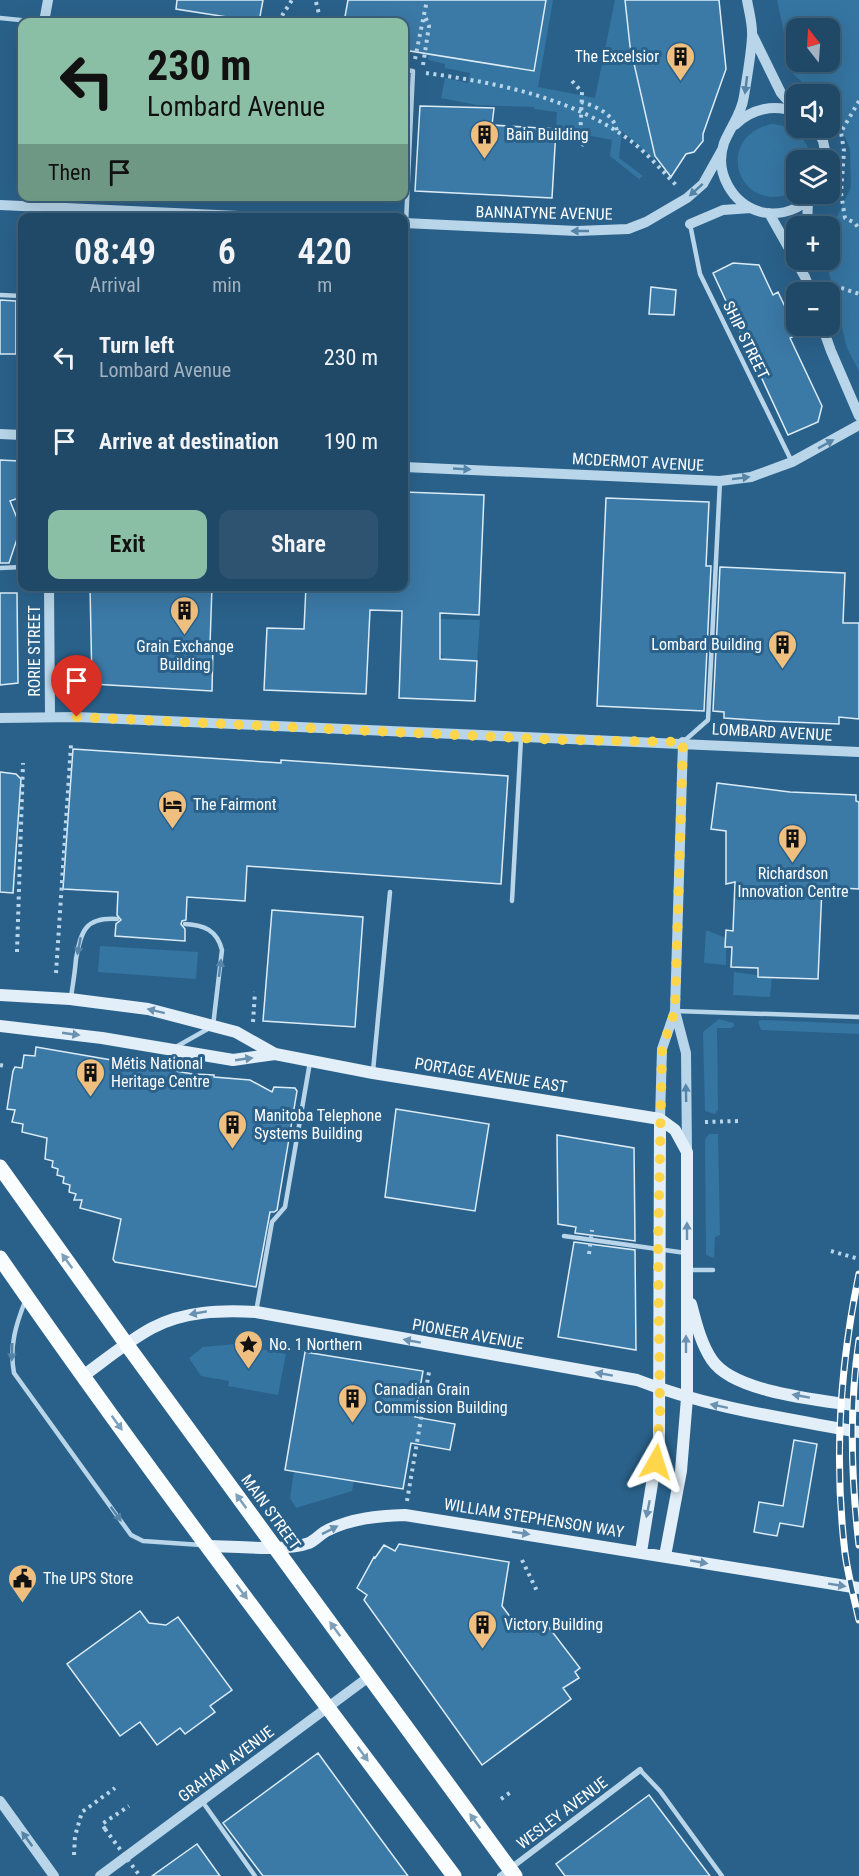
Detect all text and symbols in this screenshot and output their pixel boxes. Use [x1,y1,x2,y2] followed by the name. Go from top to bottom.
[786,18,840,72] north arrow
[786,18,840,336] map controls
[664,40,696,82] building icon: The Excelsior
[147,41,252,90] text: 230 m
[48,42,126,120] icon: left
[575,47,659,66] place label: The Excelsior
[741,76,750,95] one-way arrow
[786,84,840,138] button: sound
[147,91,325,123] text: Lombard Avenue
[469,118,501,160] building icon: Bain Building
[506,125,589,144] place label: Bain Building
[786,150,840,204] button: layers
[103,156,136,189] icon: arrive
[48,160,91,185] text: Then
[689,183,704,196] one-way arrow
[475,202,613,224] street label: BANNATYNE AVENUE
[786,216,840,270] button: +
[571,226,590,236] one-way arrow
[74,231,156,273] text: 08:49
[218,231,236,273] text: 6
[298,231,352,273] text: 420
[90,273,141,297] text: Arrival
[212,273,241,297] text: min
[317,273,332,297] text: m
[786,282,840,336] button: −
[719,298,773,382] street label: SHIP STREET
[99,333,174,358] text: Turn left
[48,341,81,374] icon: left
[324,345,378,370] text: 230 m
[99,358,231,382] text: Lombard Avenue
[48,425,81,458] icon: arrive
[99,429,279,454] text: Arrive at destination
[324,429,378,454] text: 190 m
[817,439,834,449] one-way arrow
[571,449,705,475] street label: MCDERMOT AVENUE
[452,465,471,474] one-way arrow
[731,473,750,483] one-way arrow
[48,510,207,579] button: Exit
[219,510,378,579] button: Share
[169,594,201,636] building icon: Grain Exchange Building
[25,605,44,697] street label: RORIE STREET
[767,628,799,670] building icon: Lombard Building
[651,635,762,654] place label: Lombard Building
[136,637,234,674] place label: Grain Exchange Building
[51,655,102,717] pin
[60,664,93,697] icon: arrive
[711,719,833,745] street label: LOMBARD AVENUE
[156,788,188,830] hotel icon: The Fairmont
[193,795,277,814] place label: The Fairmont
[777,822,809,864] building icon: Richardson Innovation Centre
[738,864,848,901] place label: Richardson Innovation Centre
[74,937,83,956] one-way arrow
[215,959,225,978] one-way arrow
[147,1006,165,1015] one-way arrow
[61,1029,80,1039] one-way arrow
[111,1054,210,1091] place label: Métis National Heritage Centre
[235,1054,254,1063] one-way arrow
[413,1054,569,1096] street label: PORTAGE AVENUE EAST
[74,1056,106,1098] building icon: Métis National Heritage Centre
[681,1084,691,1103] one-way arrow
[254,1106,382,1143] place label: Manitoba Telephone Systems Building
[217,1108,249,1150] building icon: Manitoba Telephone Systems Building
[682,1221,692,1240] one-way arrow
[61,1253,73,1269] one-way arrow
[189,1309,208,1318] one-way arrow
[411,1315,525,1353] street label: PIONEER AVENUE
[232,1328,264,1370] place icon: No. 1 Northern
[681,1334,691,1353] one-way arrow
[269,1335,362,1354] place label: No. 1 Northern
[402,1336,421,1345] one-way arrow
[8,1343,17,1362] one-way arrow
[594,1369,613,1378] one-way arrow
[374,1380,508,1417] place label: Canadian Grain Commission Building
[337,1382,369,1424] building icon: Canadian Grain Commission Building
[792,1391,811,1400] one-way arrow
[709,1401,728,1410] one-way arrow
[111,1416,123,1431] one-way arrow
[624,1430,688,1494] position arrow
[237,1471,305,1553] street label: MAIN STREET
[235,1493,247,1509] one-way arrow
[443,1494,626,1542] street label: WILLIAM STEPHENSON WAY
[643,1500,652,1519] one-way arrow
[110,1506,122,1522] one-way arrow
[322,1525,339,1534] one-way arrow
[512,1528,531,1537] one-way arrow
[689,1558,708,1567] one-way arrow
[6,1562,38,1604] public building icon: The UPS Store
[43,1569,133,1588] place label: The UPS Store
[828,1580,847,1589] one-way arrow
[236,1584,248,1600] one-way arrow
[467,1608,499,1650] building icon: Victory Building
[504,1615,603,1634] place label: Victory Building
[329,1622,341,1638] one-way arrow
[175,1722,277,1806] street label: GRAHAM AVENUE
[357,1746,369,1761] one-way arrow
[513,1773,611,1853] street label: WESLEY AVENUE
[469,1814,481,1830] one-way arrow
[21,1831,33,1847] one-way arrow

